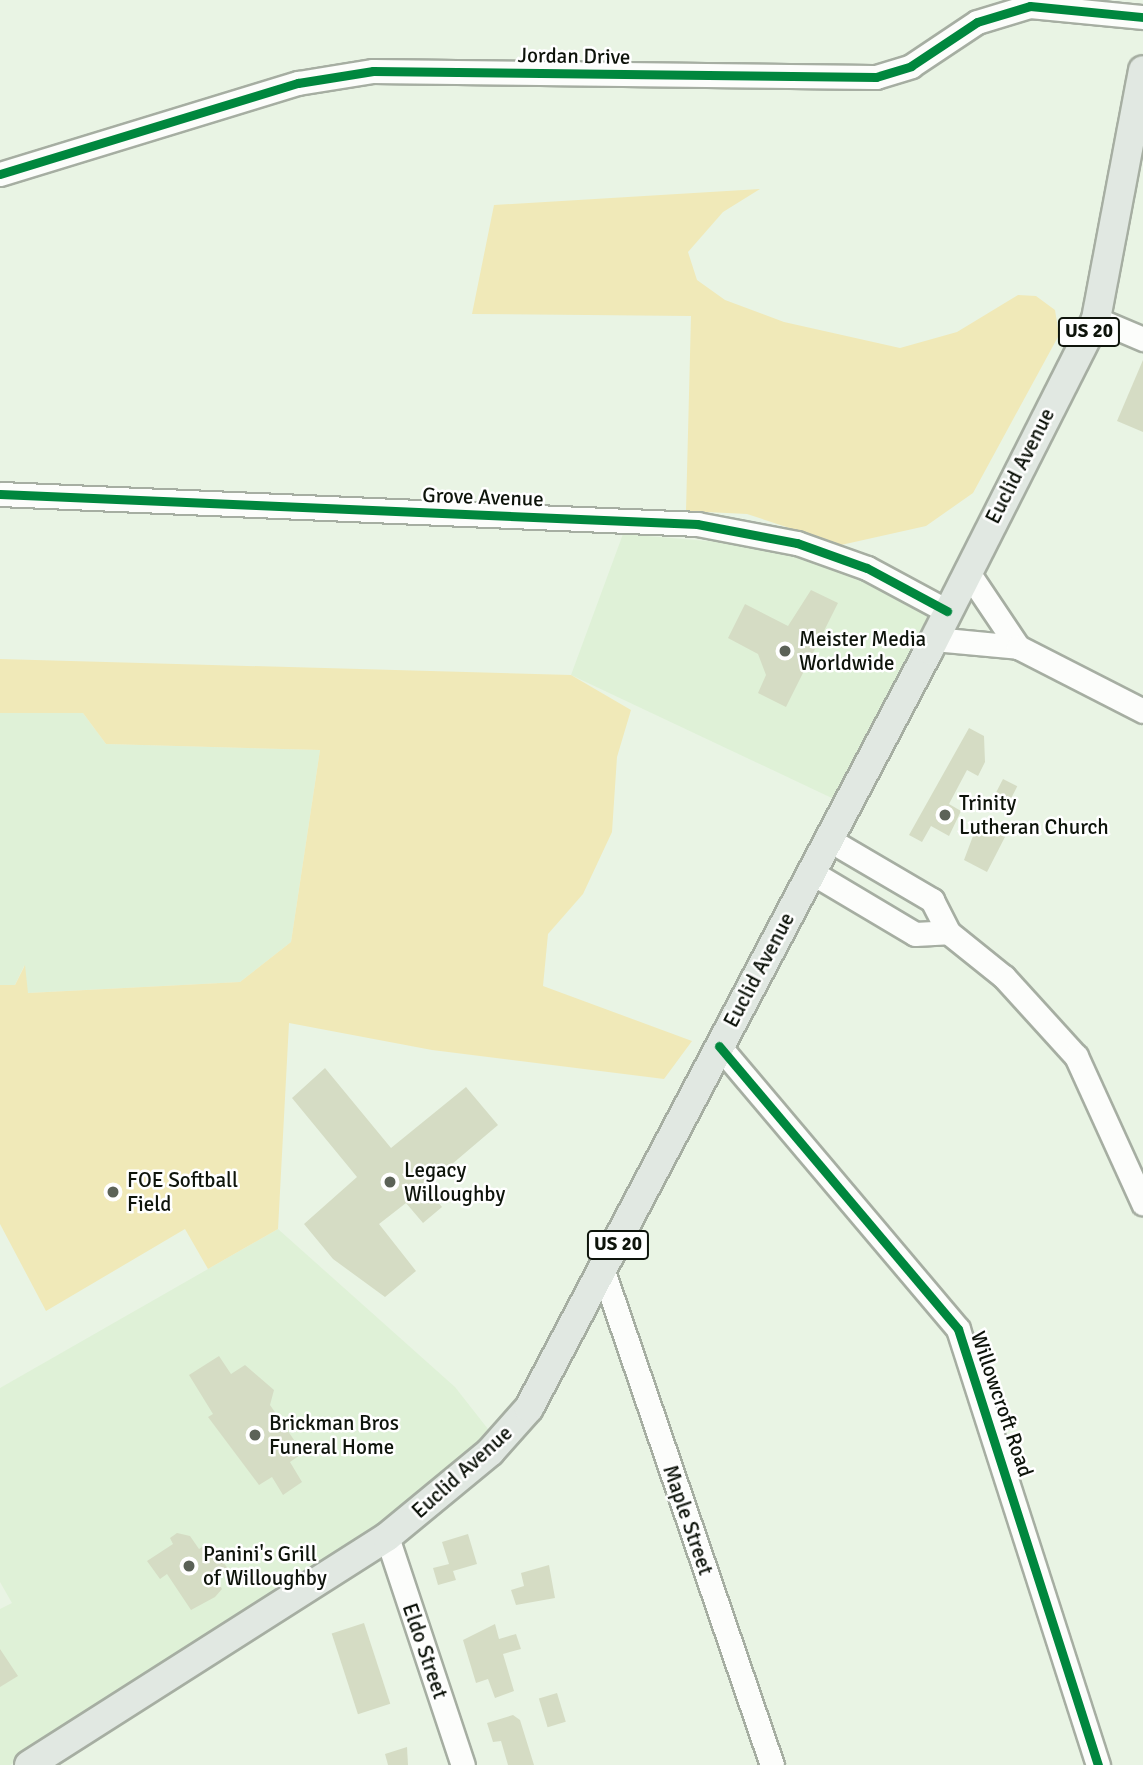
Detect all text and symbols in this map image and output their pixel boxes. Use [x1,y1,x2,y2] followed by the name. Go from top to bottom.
[517,42,631,70] street label: Jordan Drive
[1058,316,1120,348] road number: US 20
[980,404,1060,528] street label: Euclid Avenue
[422,482,544,512] street label: Grove Avenue
[799,626,926,676] place label: Meister Media Worldwide
[777,643,793,659] marker: Meister Media Worldwide
[959,790,1109,840] place label: Trinity Lutheran Church
[937,807,953,823] marker: Trinity Lutheran Church
[718,908,800,1032] street label: Euclid Avenue
[404,1157,505,1207] place label: Legacy Willoughby
[127,1167,238,1217] place label: FOE Softball Field
[382,1174,398,1190] marker: Legacy Willoughby
[105,1184,121,1200] marker: FOE Softball Field
[586,1230,650,1260] road number: US 20
[965,1328,1039,1480] street label: Willowcroft Road
[269,1410,399,1460] place label: Brickman Bros Funeral Home
[407,1420,517,1524] street label: Euclid Avenue
[247,1427,263,1443] marker: Brickman Bros Funeral Home
[657,1462,719,1578] street label: Maple Street
[203,1541,327,1591] place label: Panini's Grill of Willoughby
[181,1558,197,1574] marker: Panini's Grill of Willoughby
[397,1600,453,1702] street label: Eldo Street

